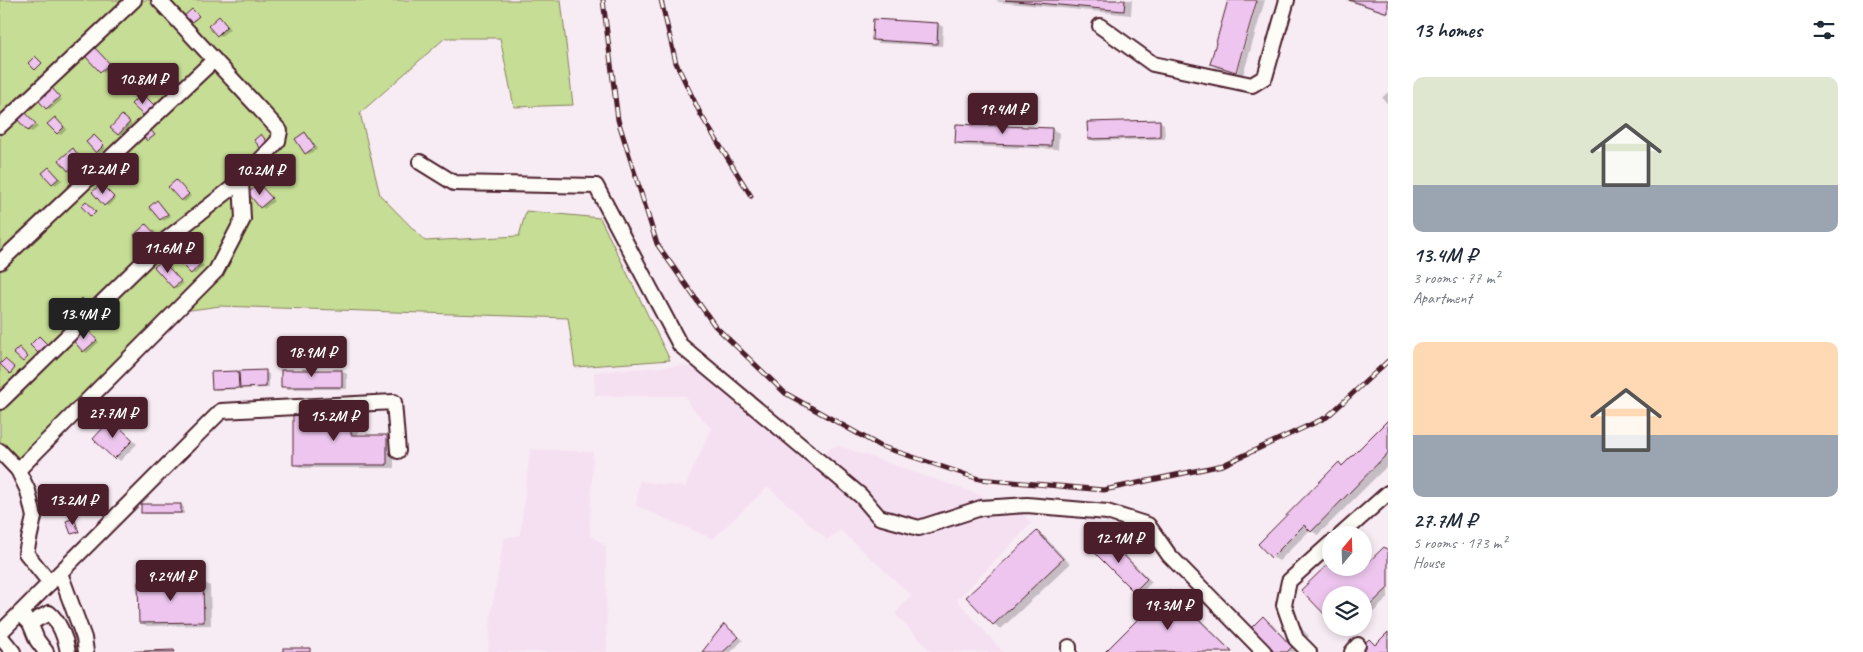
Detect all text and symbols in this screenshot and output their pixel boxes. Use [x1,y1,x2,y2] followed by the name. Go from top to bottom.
[1810,16,1838,44] icon: filters
[1413,17,1482,43] text: 13 homes
[97,62,189,105] pin: 10.8M ₽
[119,69,167,89] text: 10.8M ₽
[957,92,1049,135] pin: 19.4M ₽
[979,99,1027,119] text: 19.4M ₽
[1581,110,1671,200] icon: home
[57,152,149,195] pin: 12.2M ₽
[214,154,306,196] pin: 10.2M ₽
[79,159,127,179] text: 12.2M ₽
[236,160,284,180] text: 10.2M ₽
[122,232,214,274] pin: 11.6M ₽
[144,238,192,258] text: 11.6M ₽
[1413,242,1477,268] text: 13.4M ₽
[1413,268,1499,288] text: 3 rooms · 77 m²
[1413,288,1472,308] text: Apartment
[38,298,130,340] pin: 13.4M ₽
[60,304,108,324] text: 13.4M ₽
[266,336,358,378] pin: 18.9M ₽
[288,342,336,362] text: 18.9M ₽
[1581,375,1671,465] icon: home
[67,396,159,439] pin: 27.7M ₽
[288,400,380,442] pin: 15.2M ₽
[89,403,137,423] text: 27.7M ₽
[310,406,358,426] text: 15.2M ₽
[27,484,119,526] pin: 13.2M ₽
[49,490,97,510] text: 13.2M ₽
[1413,507,1477,533] text: 27.7M ₽
[1073,522,1165,564] pin: 12.1M ₽
[1322,526,1372,576] north arrow
[1322,526,1372,636] map controls
[1095,528,1143,548] text: 12.1M ₽
[1413,533,1507,553] text: 5 rooms · 173 m²
[1413,553,1444,573] text: House
[125,560,217,602] pin: 9.24M ₽
[147,566,195,586] text: 9.24M ₽
[1322,586,1372,636] button: layers
[1122,588,1214,631] pin: 19.3M ₽
[1144,595,1192,615] text: 19.3M ₽

